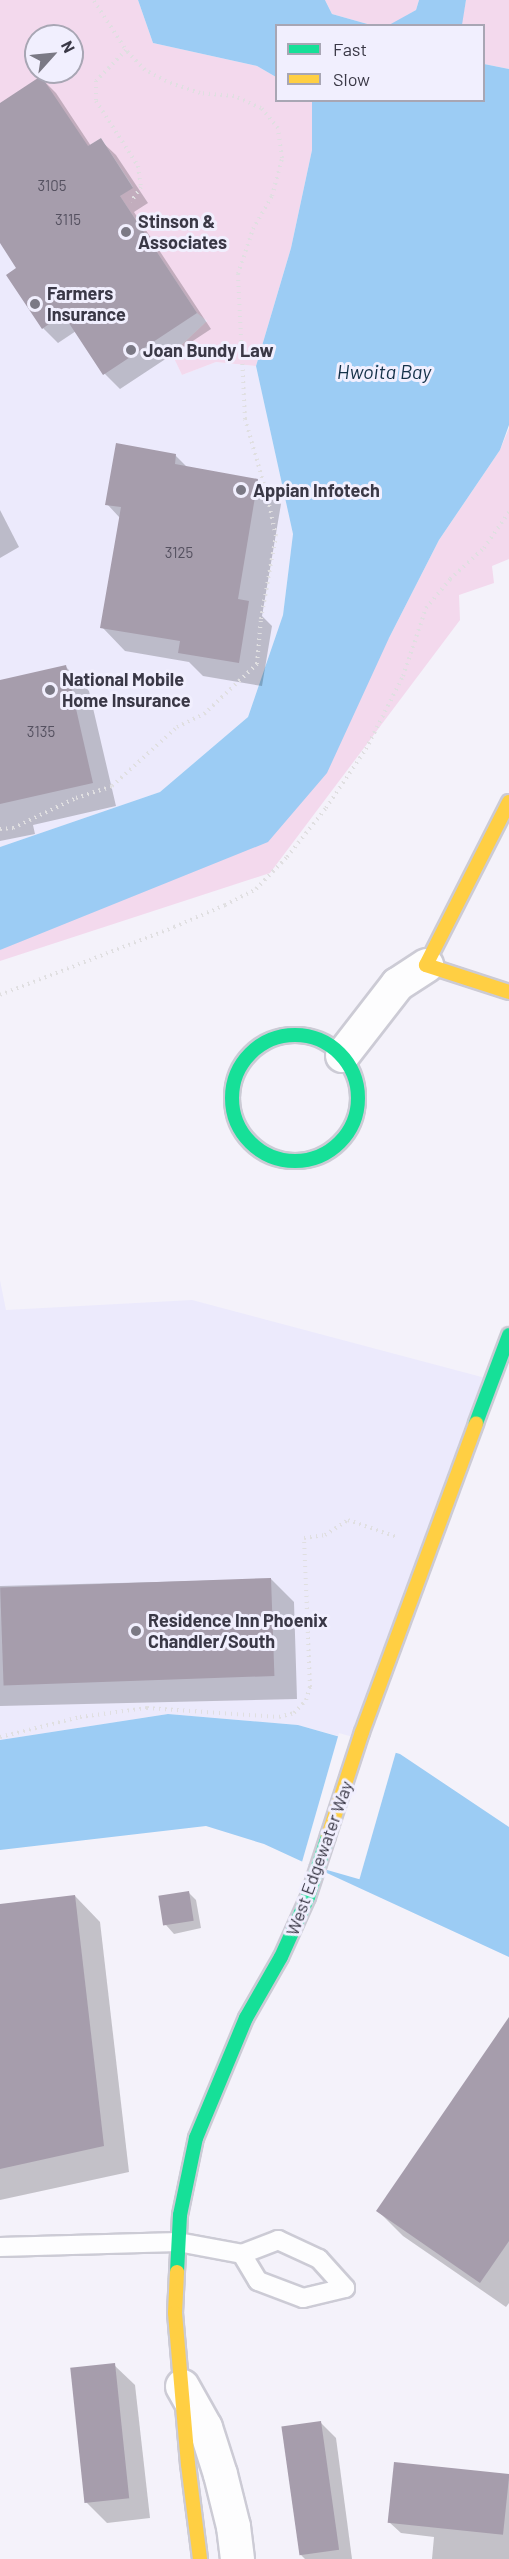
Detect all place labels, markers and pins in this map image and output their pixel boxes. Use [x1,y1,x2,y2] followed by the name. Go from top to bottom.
[138,211,227,254] place label: Stinson & Associates
[119,225,133,239] marker: Stinson & Associates
[47,283,126,326] place label: Farmers Insurance
[28,297,42,311] marker: Farmers Insurance
[143,339,274,361] place label: Joan Bundy Law
[124,343,138,357] marker: Joan Bundy Law
[253,479,380,501] place label: Appian Infotech
[234,483,248,497] marker: Appian Infotech
[62,669,191,712] place label: National Mobile Home Insurance
[43,683,57,697] marker: National Mobile Home Insurance
[148,1610,328,1652] place label: Residence Inn Phoenix Chandler/South
[129,1624,143,1638] marker: Residence Inn Phoenix Chandler/South

